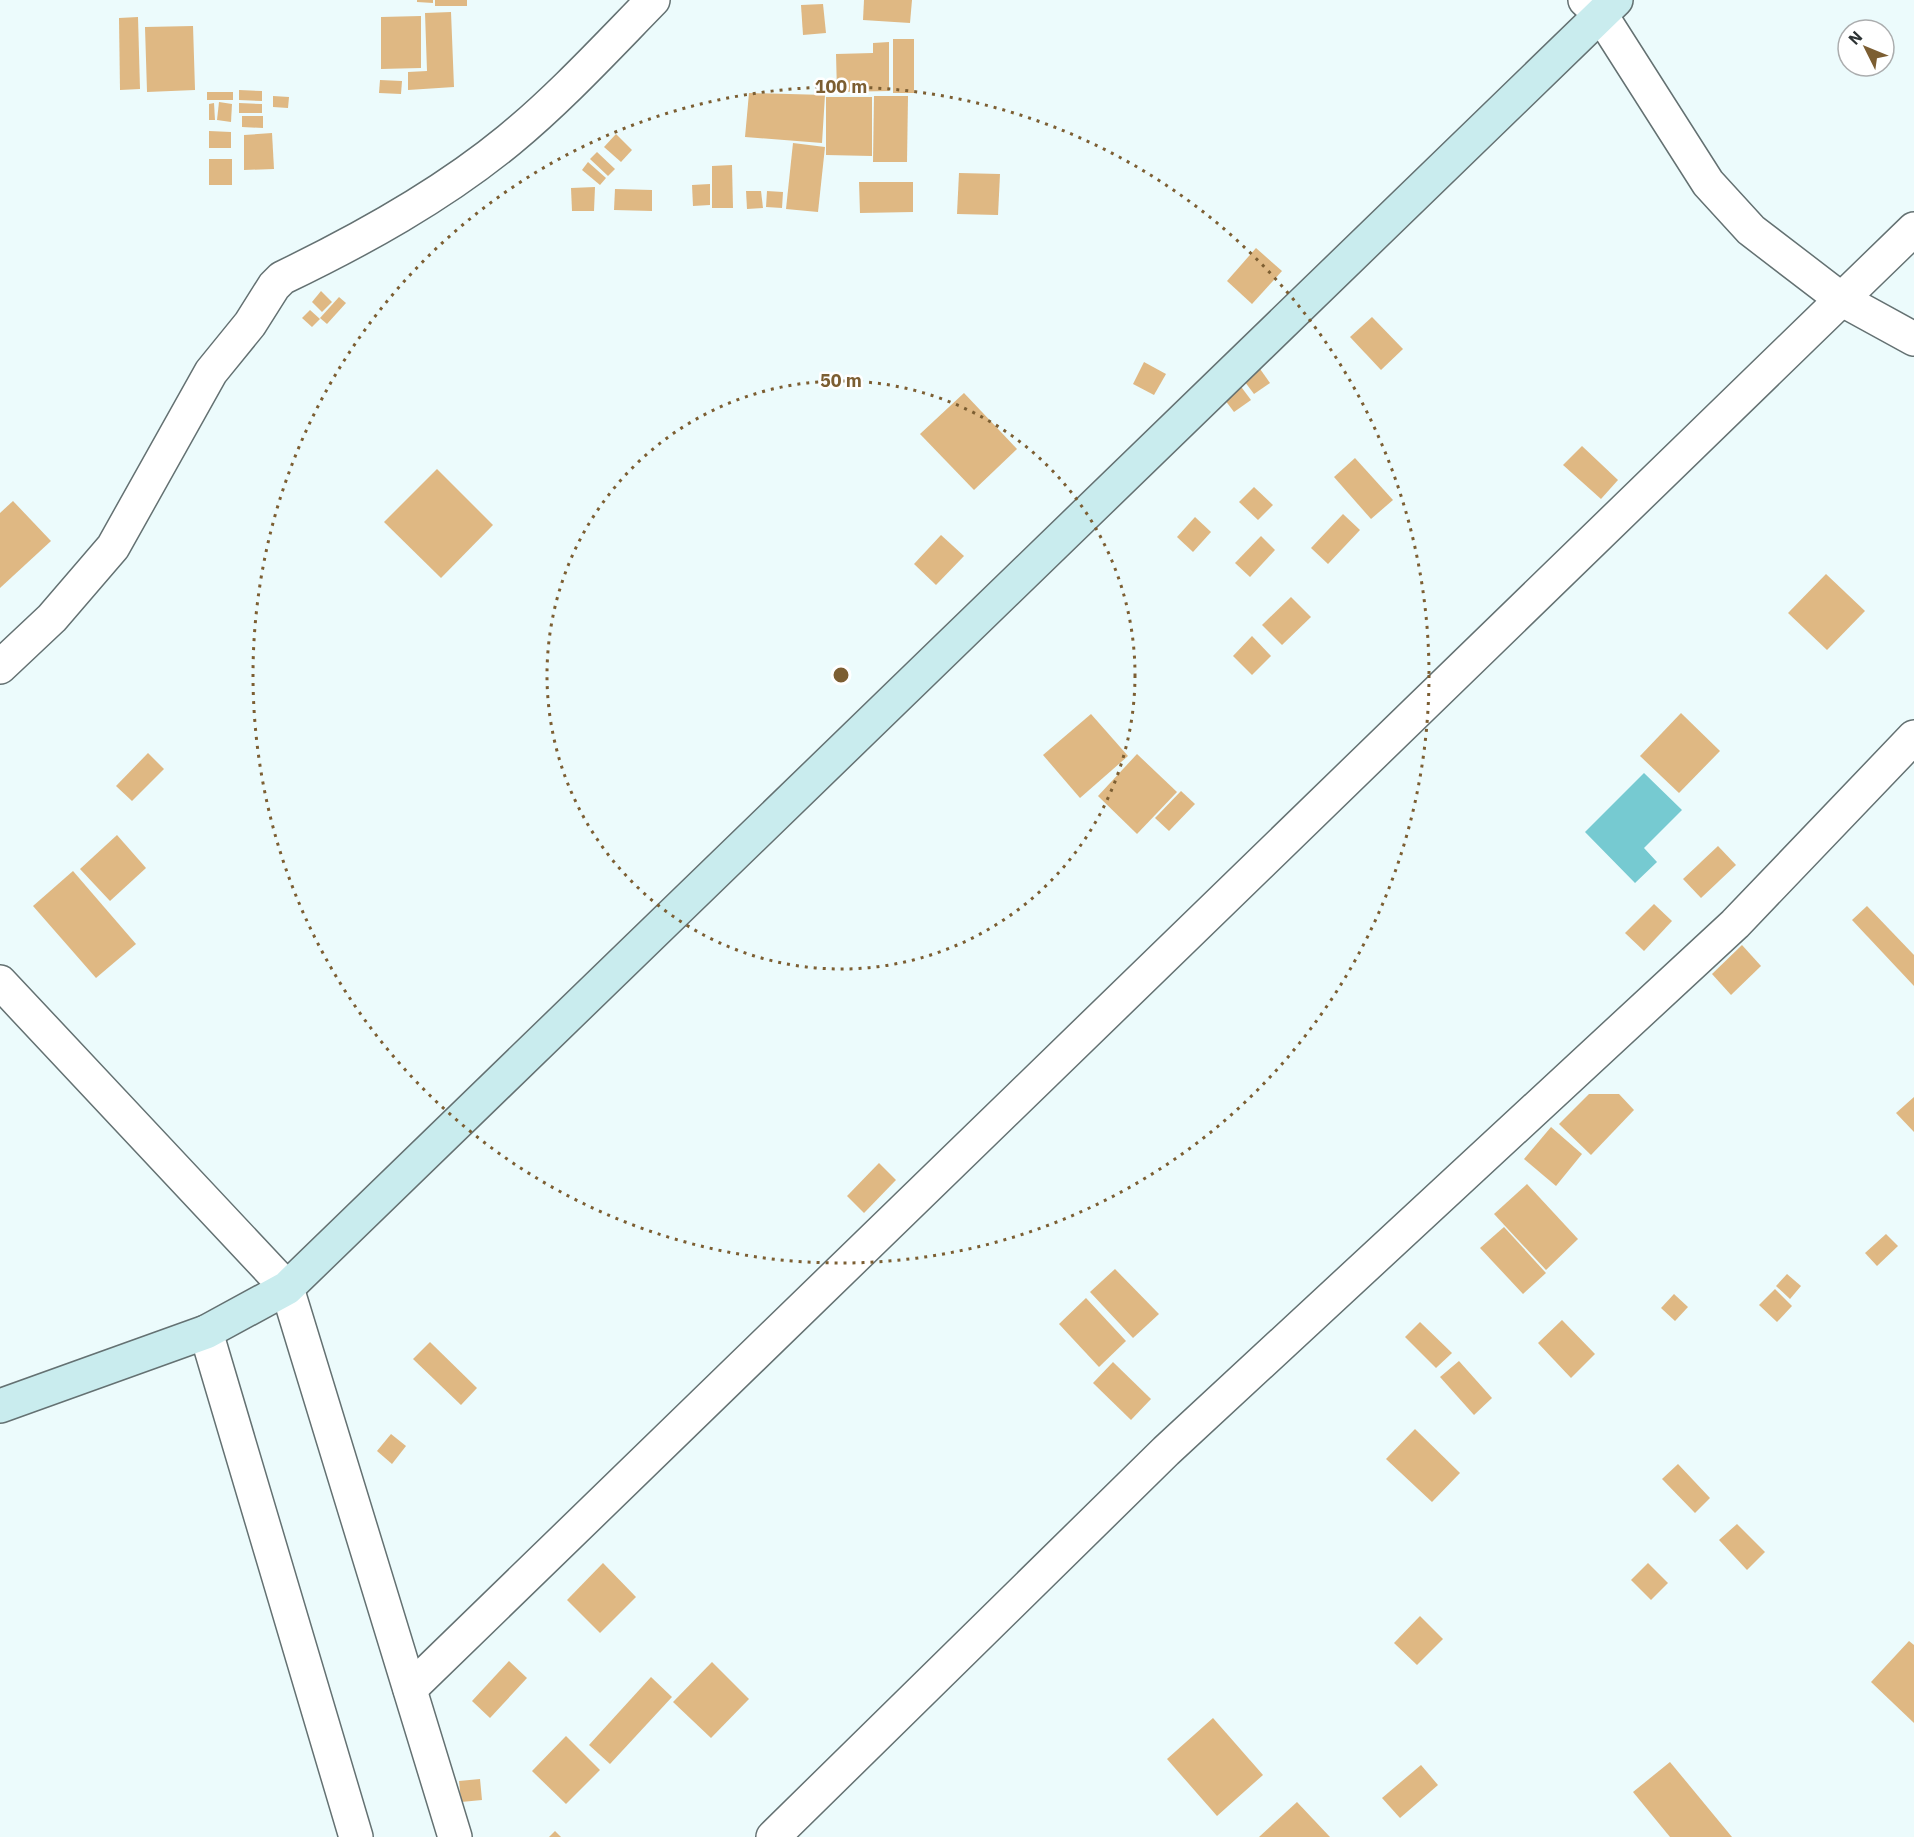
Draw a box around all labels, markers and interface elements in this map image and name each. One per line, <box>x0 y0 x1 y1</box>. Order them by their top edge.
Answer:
north arrow <box>1836 18 1896 78</box>
text: N <box>1844 27 1866 49</box>
text: 100 m <box>815 75 867 98</box>
text: 50 m <box>820 369 862 392</box>
centre of rings <box>831 665 851 685</box>

